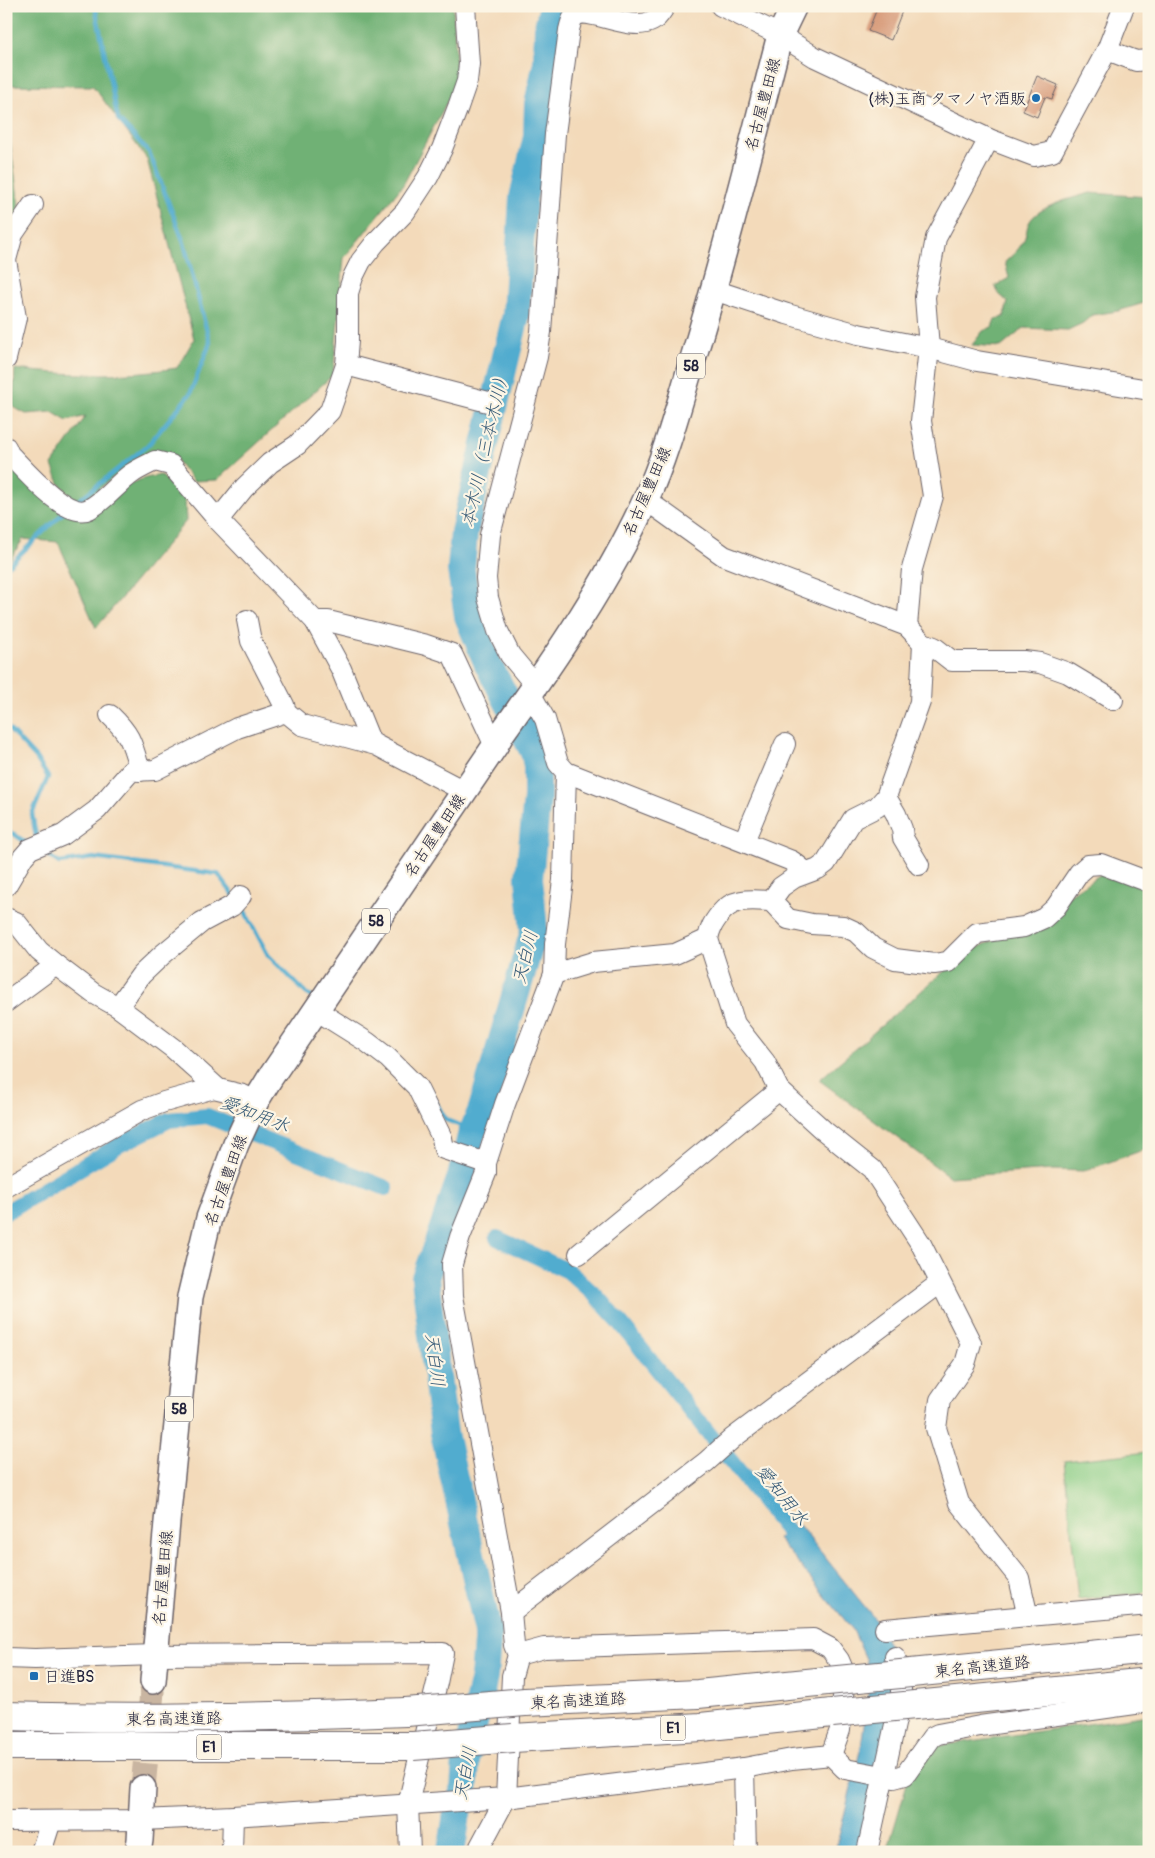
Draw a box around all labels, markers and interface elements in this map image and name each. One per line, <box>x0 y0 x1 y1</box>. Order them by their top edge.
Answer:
street label: 名古屋豊田線 <box>741 55 785 153</box>
place label: (株)玉商 タマノヤ酒販 <box>868 89 1026 109</box>
marker: (株)玉商 タマノヤ酒販 <box>1030 92 1042 104</box>
road number: 58 <box>677 354 705 378</box>
water label: 本木川（三本木川） <box>456 367 515 530</box>
street label: 名古屋豊田線 <box>618 443 676 539</box>
street label: 名古屋豊田線 <box>400 790 470 881</box>
road number: 58 <box>362 908 390 934</box>
water label: 天白川 <box>508 928 543 986</box>
water label: 愛知用水 <box>217 1091 293 1138</box>
street label: 名古屋豊田線 <box>200 1132 252 1229</box>
water label: 天白川 <box>420 1332 449 1388</box>
road number: 58 <box>165 1396 193 1422</box>
water label: 愛知用水 <box>750 1460 813 1531</box>
street label: 名古屋豊田線 <box>149 1529 177 1627</box>
street label: 東名高速道路 <box>933 1652 1031 1682</box>
place label: 日進BS <box>44 1667 94 1687</box>
marker: 日進BS <box>28 1670 40 1682</box>
street label: 東名高速道路 <box>530 1688 627 1713</box>
street label: 東名高速道路 <box>126 1708 222 1730</box>
road number: E1 <box>660 1716 686 1740</box>
road number: E1 <box>196 1734 222 1760</box>
water label: 天白川 <box>449 1744 482 1802</box>

